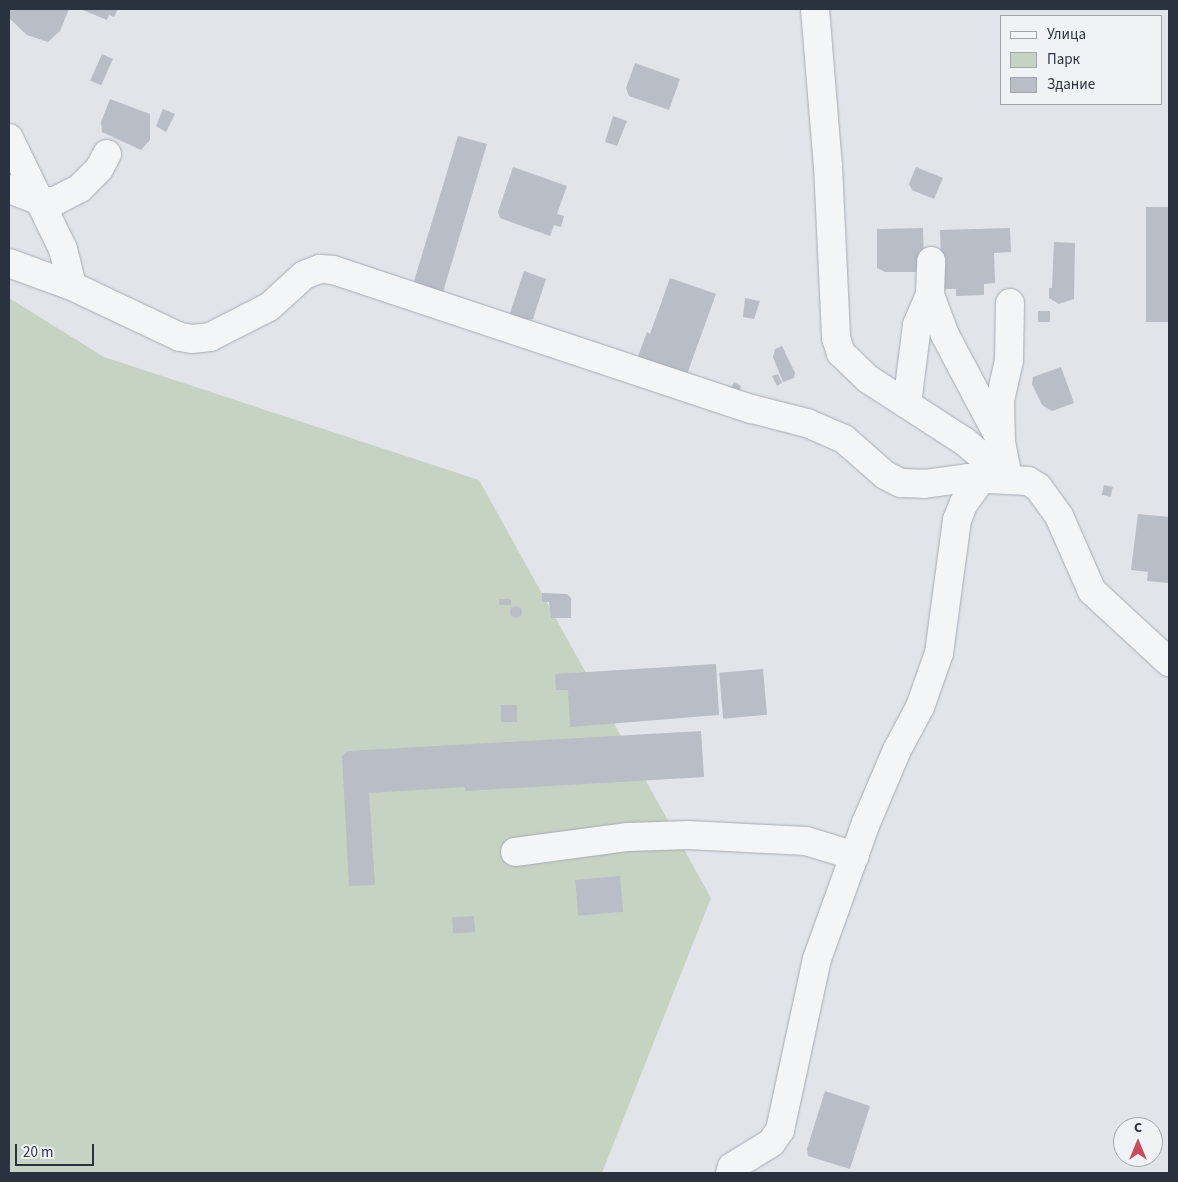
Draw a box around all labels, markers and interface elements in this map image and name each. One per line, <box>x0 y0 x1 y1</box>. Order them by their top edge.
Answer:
legend <box>1000 15 1163 105</box>
text: Улица <box>1047 24 1086 45</box>
text: Парк <box>1047 49 1080 70</box>
text: Здание <box>1047 74 1095 95</box>
north arrow <box>1113 1117 1163 1167</box>
text: С <box>1134 1118 1142 1138</box>
scale bar <box>18 1134 96 1166</box>
text: 20 m <box>23 1142 53 1163</box>

